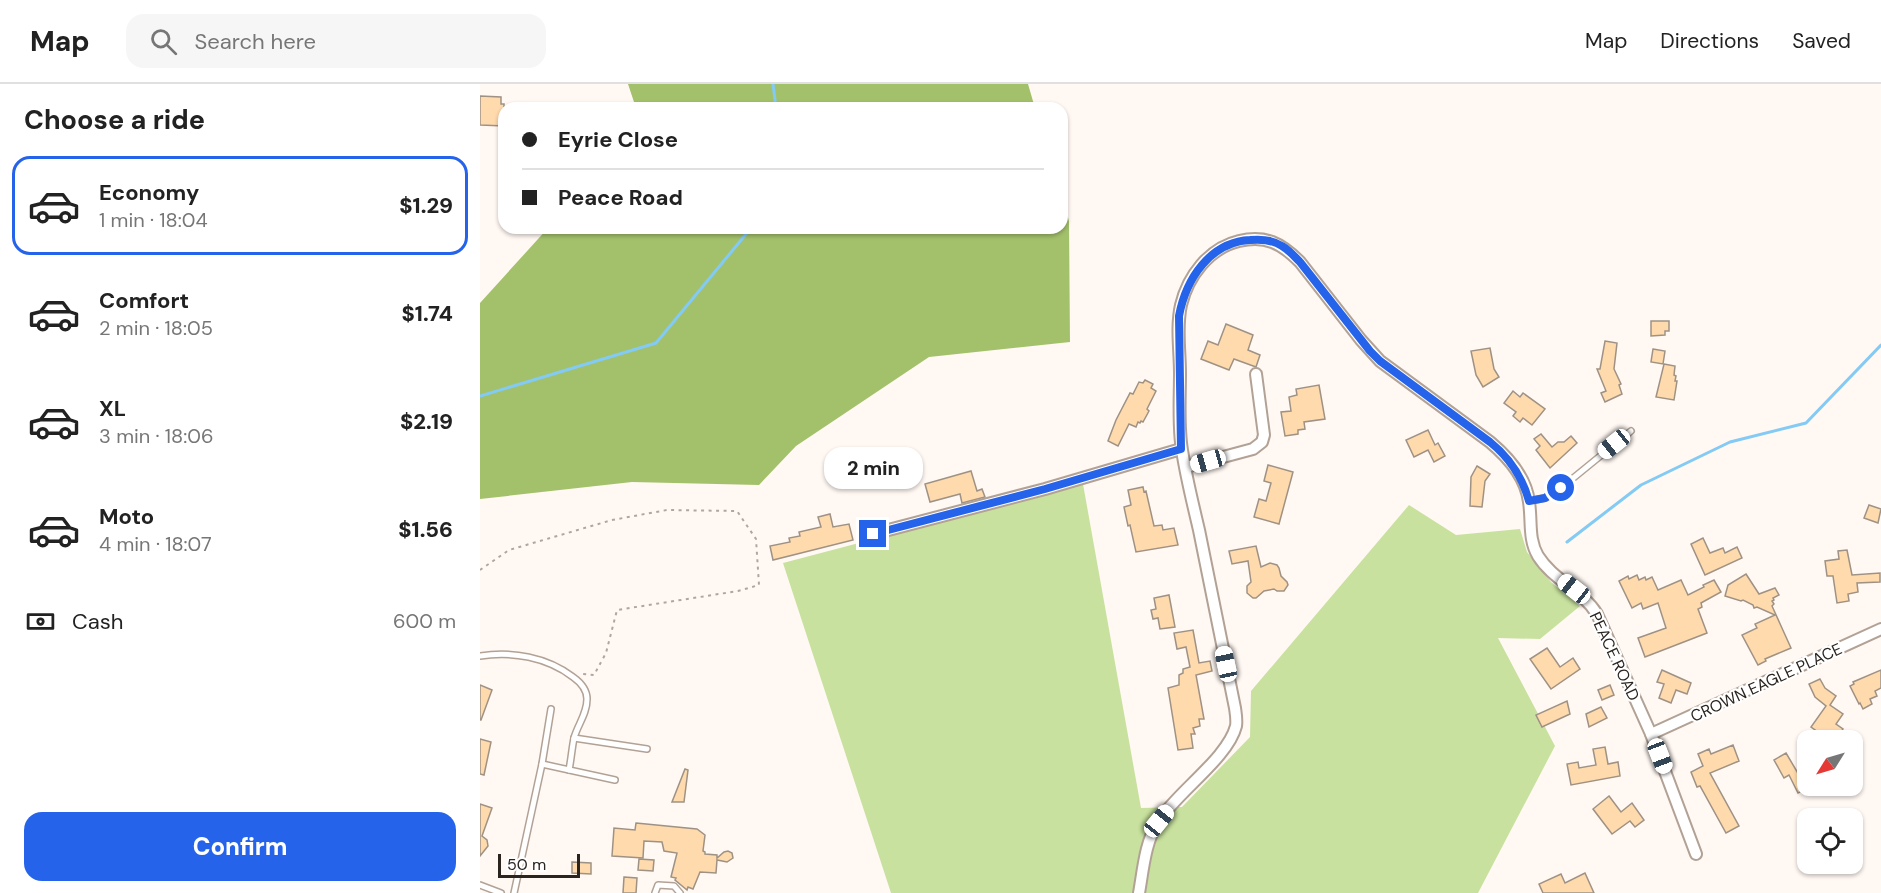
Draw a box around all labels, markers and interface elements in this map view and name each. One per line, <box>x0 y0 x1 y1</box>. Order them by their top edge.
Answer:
search box <box>126 14 546 68</box>
text: Map <box>30 23 90 60</box>
icon: search <box>147 25 180 58</box>
text: Search here <box>195 27 316 56</box>
text: Map <box>1585 27 1627 55</box>
text: Directions <box>1660 27 1759 55</box>
text: Saved <box>1792 27 1851 55</box>
text: Choose a ride <box>24 102 205 137</box>
text: Eyrie Close <box>558 125 678 154</box>
text: Economy <box>99 178 199 207</box>
icon: car <box>27 179 81 233</box>
text: Peace Road <box>558 183 683 212</box>
text: $1.29 <box>399 191 453 220</box>
text: 1 min · 18:04 <box>99 207 208 233</box>
text: Comfort <box>99 286 189 315</box>
icon: car <box>27 287 81 341</box>
text: $1.74 <box>401 299 453 328</box>
text: 2 min · 18:05 <box>99 315 213 341</box>
text: XL <box>99 394 126 423</box>
icon: car <box>27 395 81 449</box>
text: $2.19 <box>400 407 453 436</box>
text: 3 min · 18:06 <box>99 423 214 449</box>
car <box>1594 426 1634 462</box>
callout: 2 min <box>824 447 922 489</box>
car <box>1188 447 1228 475</box>
text: 2 min <box>847 455 900 481</box>
route start <box>1547 474 1574 501</box>
text: Moto <box>99 502 154 531</box>
icon: car <box>27 503 81 557</box>
text: $1.56 <box>398 515 453 544</box>
route end <box>859 520 886 547</box>
text: 4 min · 18:07 <box>99 531 212 557</box>
car <box>1554 571 1594 607</box>
icon: cash <box>24 605 57 638</box>
text: Cash <box>72 607 123 636</box>
text: 600 m <box>393 608 456 634</box>
street label: PEACE ROAD <box>1585 608 1644 704</box>
street label: CROWN EAGLE PLACE <box>1687 638 1845 727</box>
car <box>1213 645 1239 683</box>
north arrow <box>1797 730 1863 796</box>
map controls <box>1797 730 1863 874</box>
car <box>1645 736 1675 776</box>
car <box>1141 801 1177 841</box>
button: locate <box>1797 808 1863 874</box>
button: Confirm <box>24 812 456 881</box>
scale bar <box>498 851 580 878</box>
text: 50 m <box>507 854 546 875</box>

